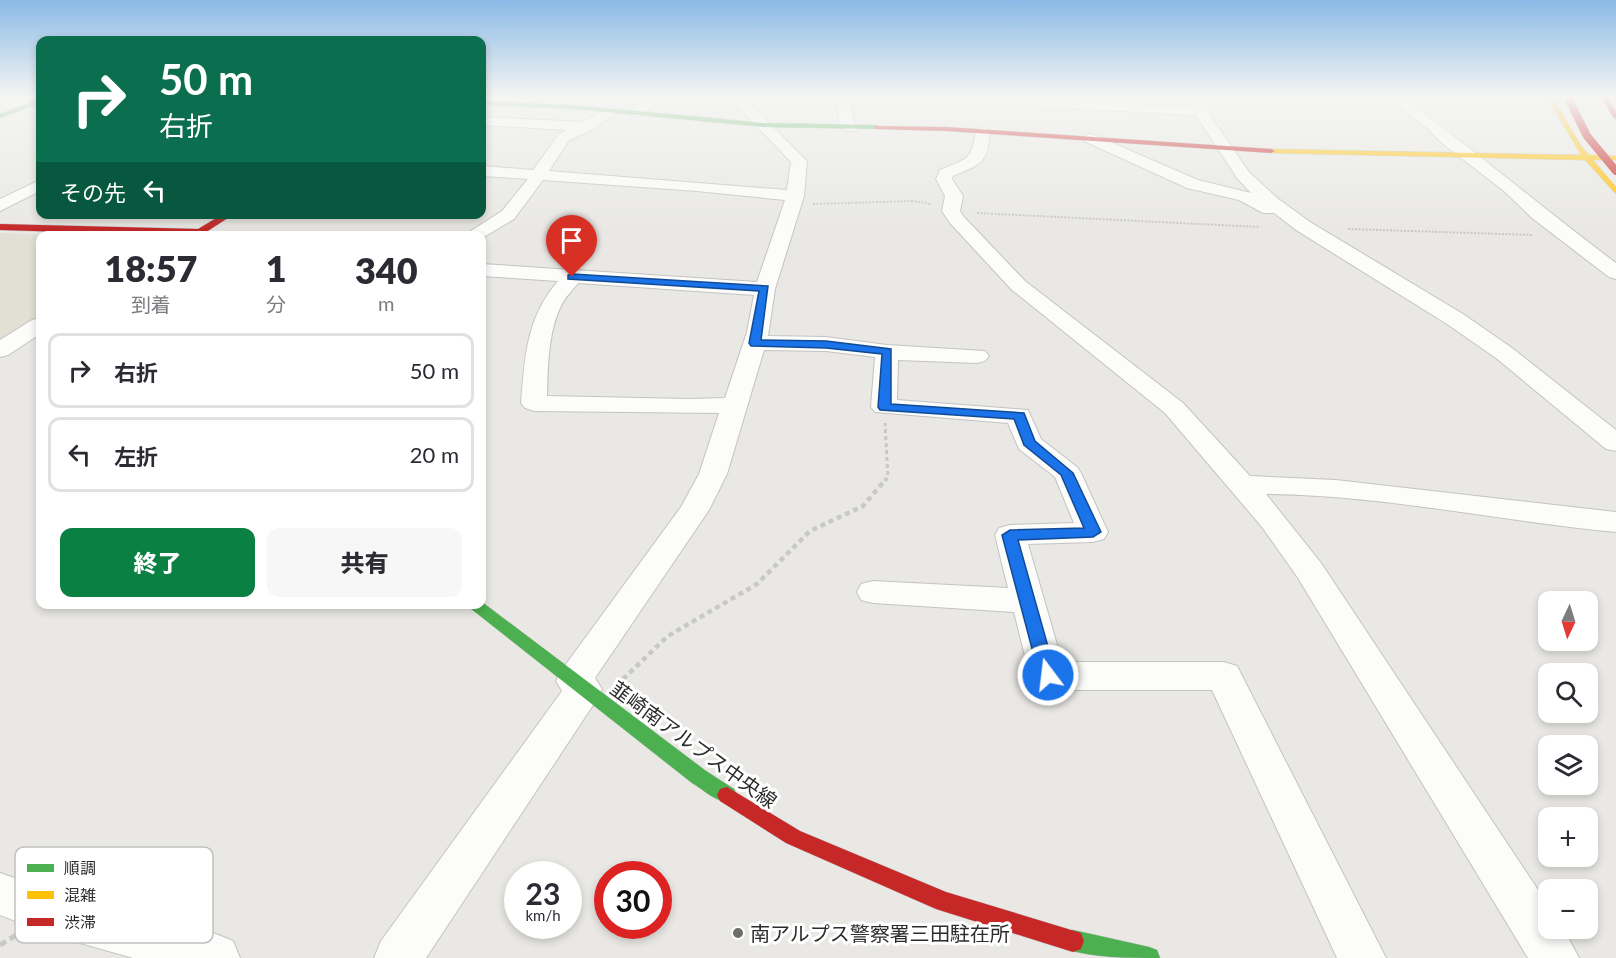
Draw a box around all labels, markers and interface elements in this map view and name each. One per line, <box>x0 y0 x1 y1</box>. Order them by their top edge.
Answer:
text: 50 m <box>159 54 253 104</box>
icon: right <box>60 60 138 138</box>
text: 右折 <box>159 109 213 142</box>
icon: left <box>138 174 171 207</box>
text: その先 <box>60 179 126 206</box>
pin <box>546 215 597 277</box>
icon: arrive <box>555 224 588 257</box>
text: 18:57 <box>104 246 197 290</box>
text: 1 <box>266 246 287 290</box>
text: 340 <box>355 248 418 292</box>
text: m <box>378 291 395 315</box>
text: 到着 <box>131 292 171 316</box>
text: 分 <box>266 292 286 316</box>
icon: right <box>63 354 96 387</box>
text: 50 m <box>410 357 459 384</box>
text: 右折 <box>114 359 158 386</box>
icon: left <box>63 438 96 471</box>
text: 20 m <box>410 441 459 468</box>
text: 左折 <box>114 443 158 470</box>
button: 終了 <box>60 528 255 597</box>
button: 共有 <box>267 528 462 597</box>
north arrow <box>1538 591 1598 651</box>
map controls <box>1538 591 1598 939</box>
position arrow <box>1016 643 1080 707</box>
button: search <box>1538 663 1598 723</box>
street label: 韮崎南アルプス中央線 <box>606 676 782 812</box>
button: layers <box>1538 735 1598 795</box>
button: + <box>1538 807 1598 867</box>
legend <box>15 847 213 943</box>
text: 順調 <box>64 858 96 877</box>
speed limit sign: 30 <box>594 861 672 939</box>
text: 23 <box>526 875 560 911</box>
button: − <box>1538 879 1598 939</box>
text: 混雑 <box>64 885 96 904</box>
text: km/h <box>525 906 561 924</box>
text: 渋滞 <box>64 912 96 931</box>
place label: 南アルプス警察署三田駐在所 <box>750 921 1010 945</box>
marker: 南アルプス警察署三田駐在所 <box>731 926 745 940</box>

